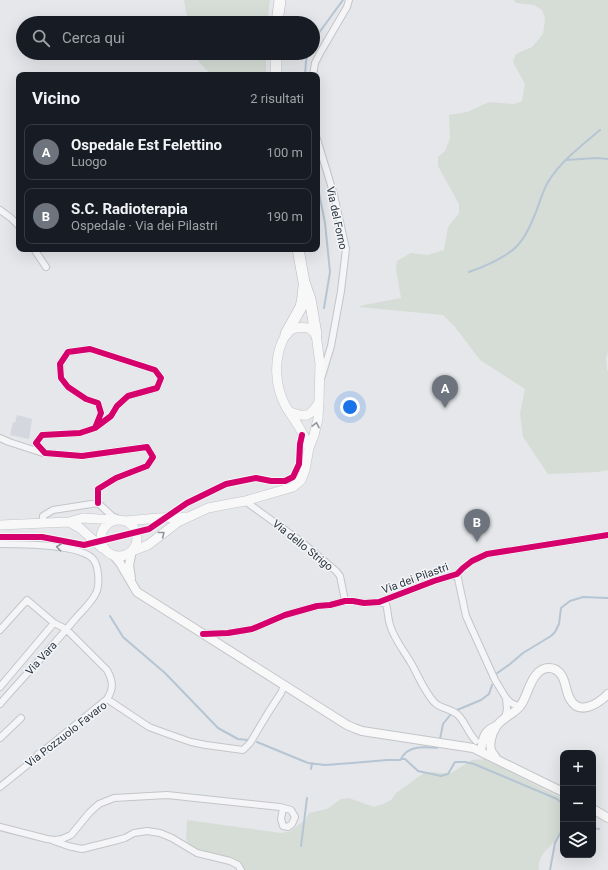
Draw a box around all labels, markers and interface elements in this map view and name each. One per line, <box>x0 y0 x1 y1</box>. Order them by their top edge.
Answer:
search box <box>16 16 320 60</box>
icon: search <box>30 27 52 49</box>
text: Cerca qui <box>62 29 125 47</box>
text: Vicino <box>32 88 80 108</box>
text: 2 risultati <box>250 91 304 106</box>
text: Ospedale Est Felettino <box>71 136 222 154</box>
text: A <box>42 145 50 160</box>
text: 100 m <box>266 145 303 160</box>
text: Luogo <box>71 154 107 169</box>
street label: Via del Forno <box>323 185 350 251</box>
text: S.C. Radioterapia <box>71 200 188 218</box>
text: B <box>42 209 50 224</box>
text: 190 m <box>266 209 303 224</box>
text: Ospedale · Via dei Pilastri <box>71 218 218 233</box>
pin: A <box>432 375 458 408</box>
your location <box>340 397 360 417</box>
one-way arrow <box>312 422 320 428</box>
pin: B <box>464 509 490 542</box>
street label: Via dello Strigo <box>270 517 335 574</box>
one-way arrow <box>157 532 165 539</box>
one-way arrow <box>56 543 62 552</box>
street label: Via dei Pilastri <box>380 560 450 597</box>
street label: Via Vara <box>23 639 60 678</box>
street label: Via Pozzuolo Favaro <box>23 699 109 770</box>
map controls <box>560 750 596 858</box>
button: + <box>560 750 596 786</box>
button: − <box>560 786 596 822</box>
button: layers <box>560 822 596 858</box>

